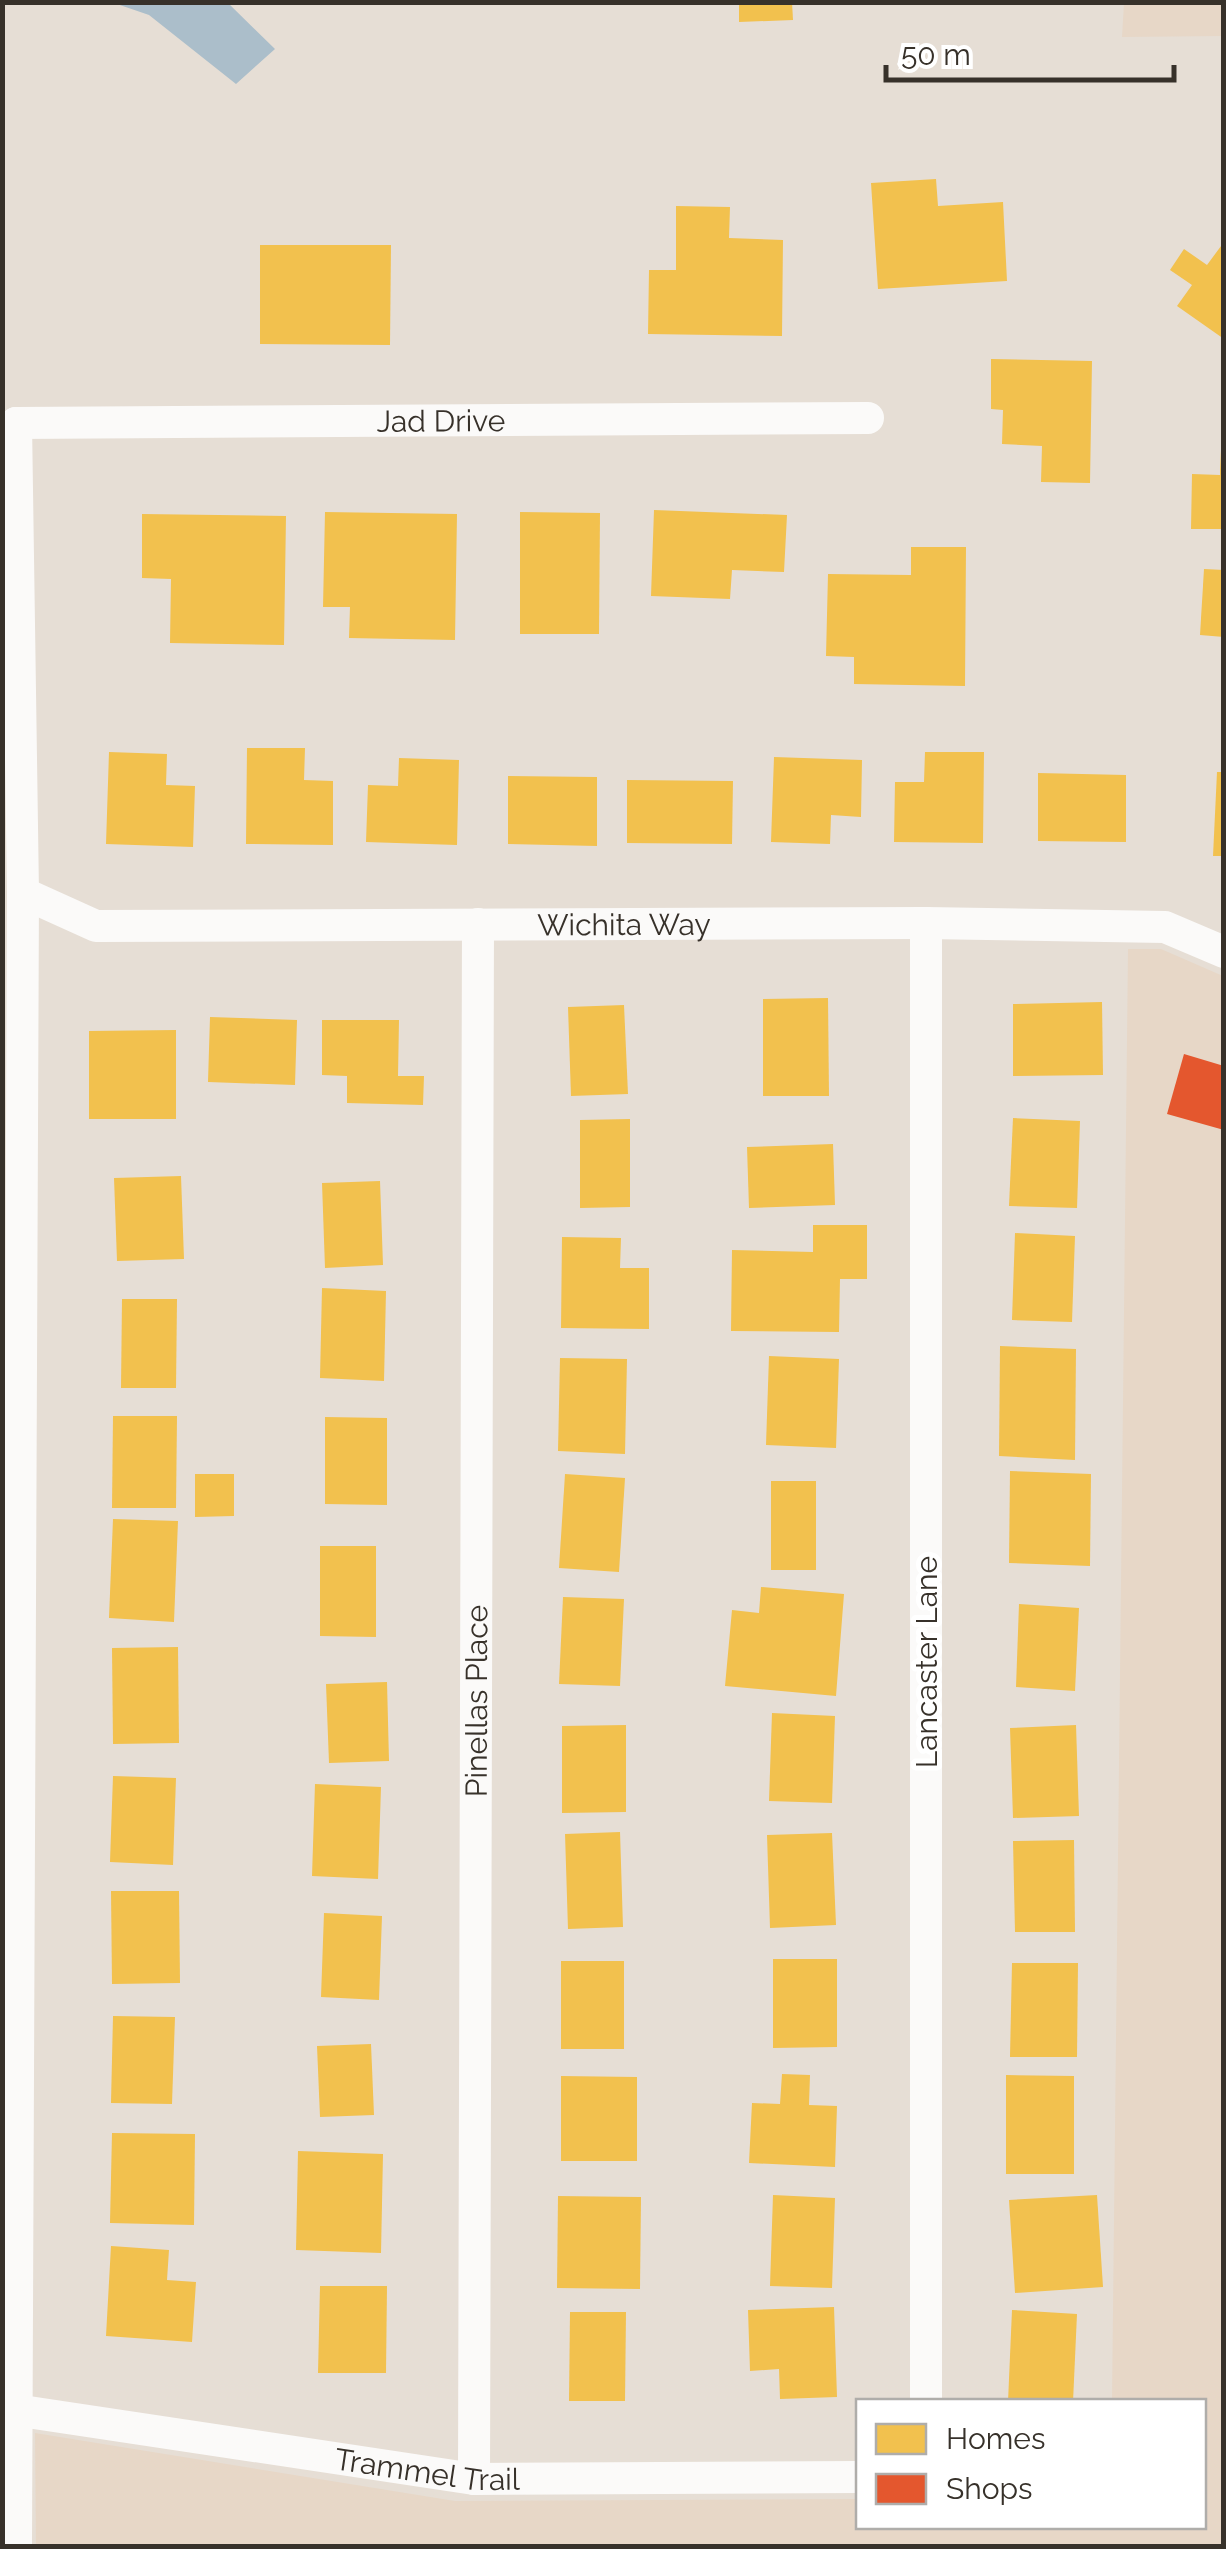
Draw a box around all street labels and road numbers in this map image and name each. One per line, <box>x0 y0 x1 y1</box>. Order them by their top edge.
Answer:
street label: Jad Drive <box>377 403 505 438</box>
street label: Wichita Way <box>537 906 711 942</box>
street label: Lancaster Lane <box>909 1556 944 1768</box>
street label: Pinellas Place <box>458 1605 494 1797</box>
street label: Trammel Trail <box>332 2441 521 2497</box>

